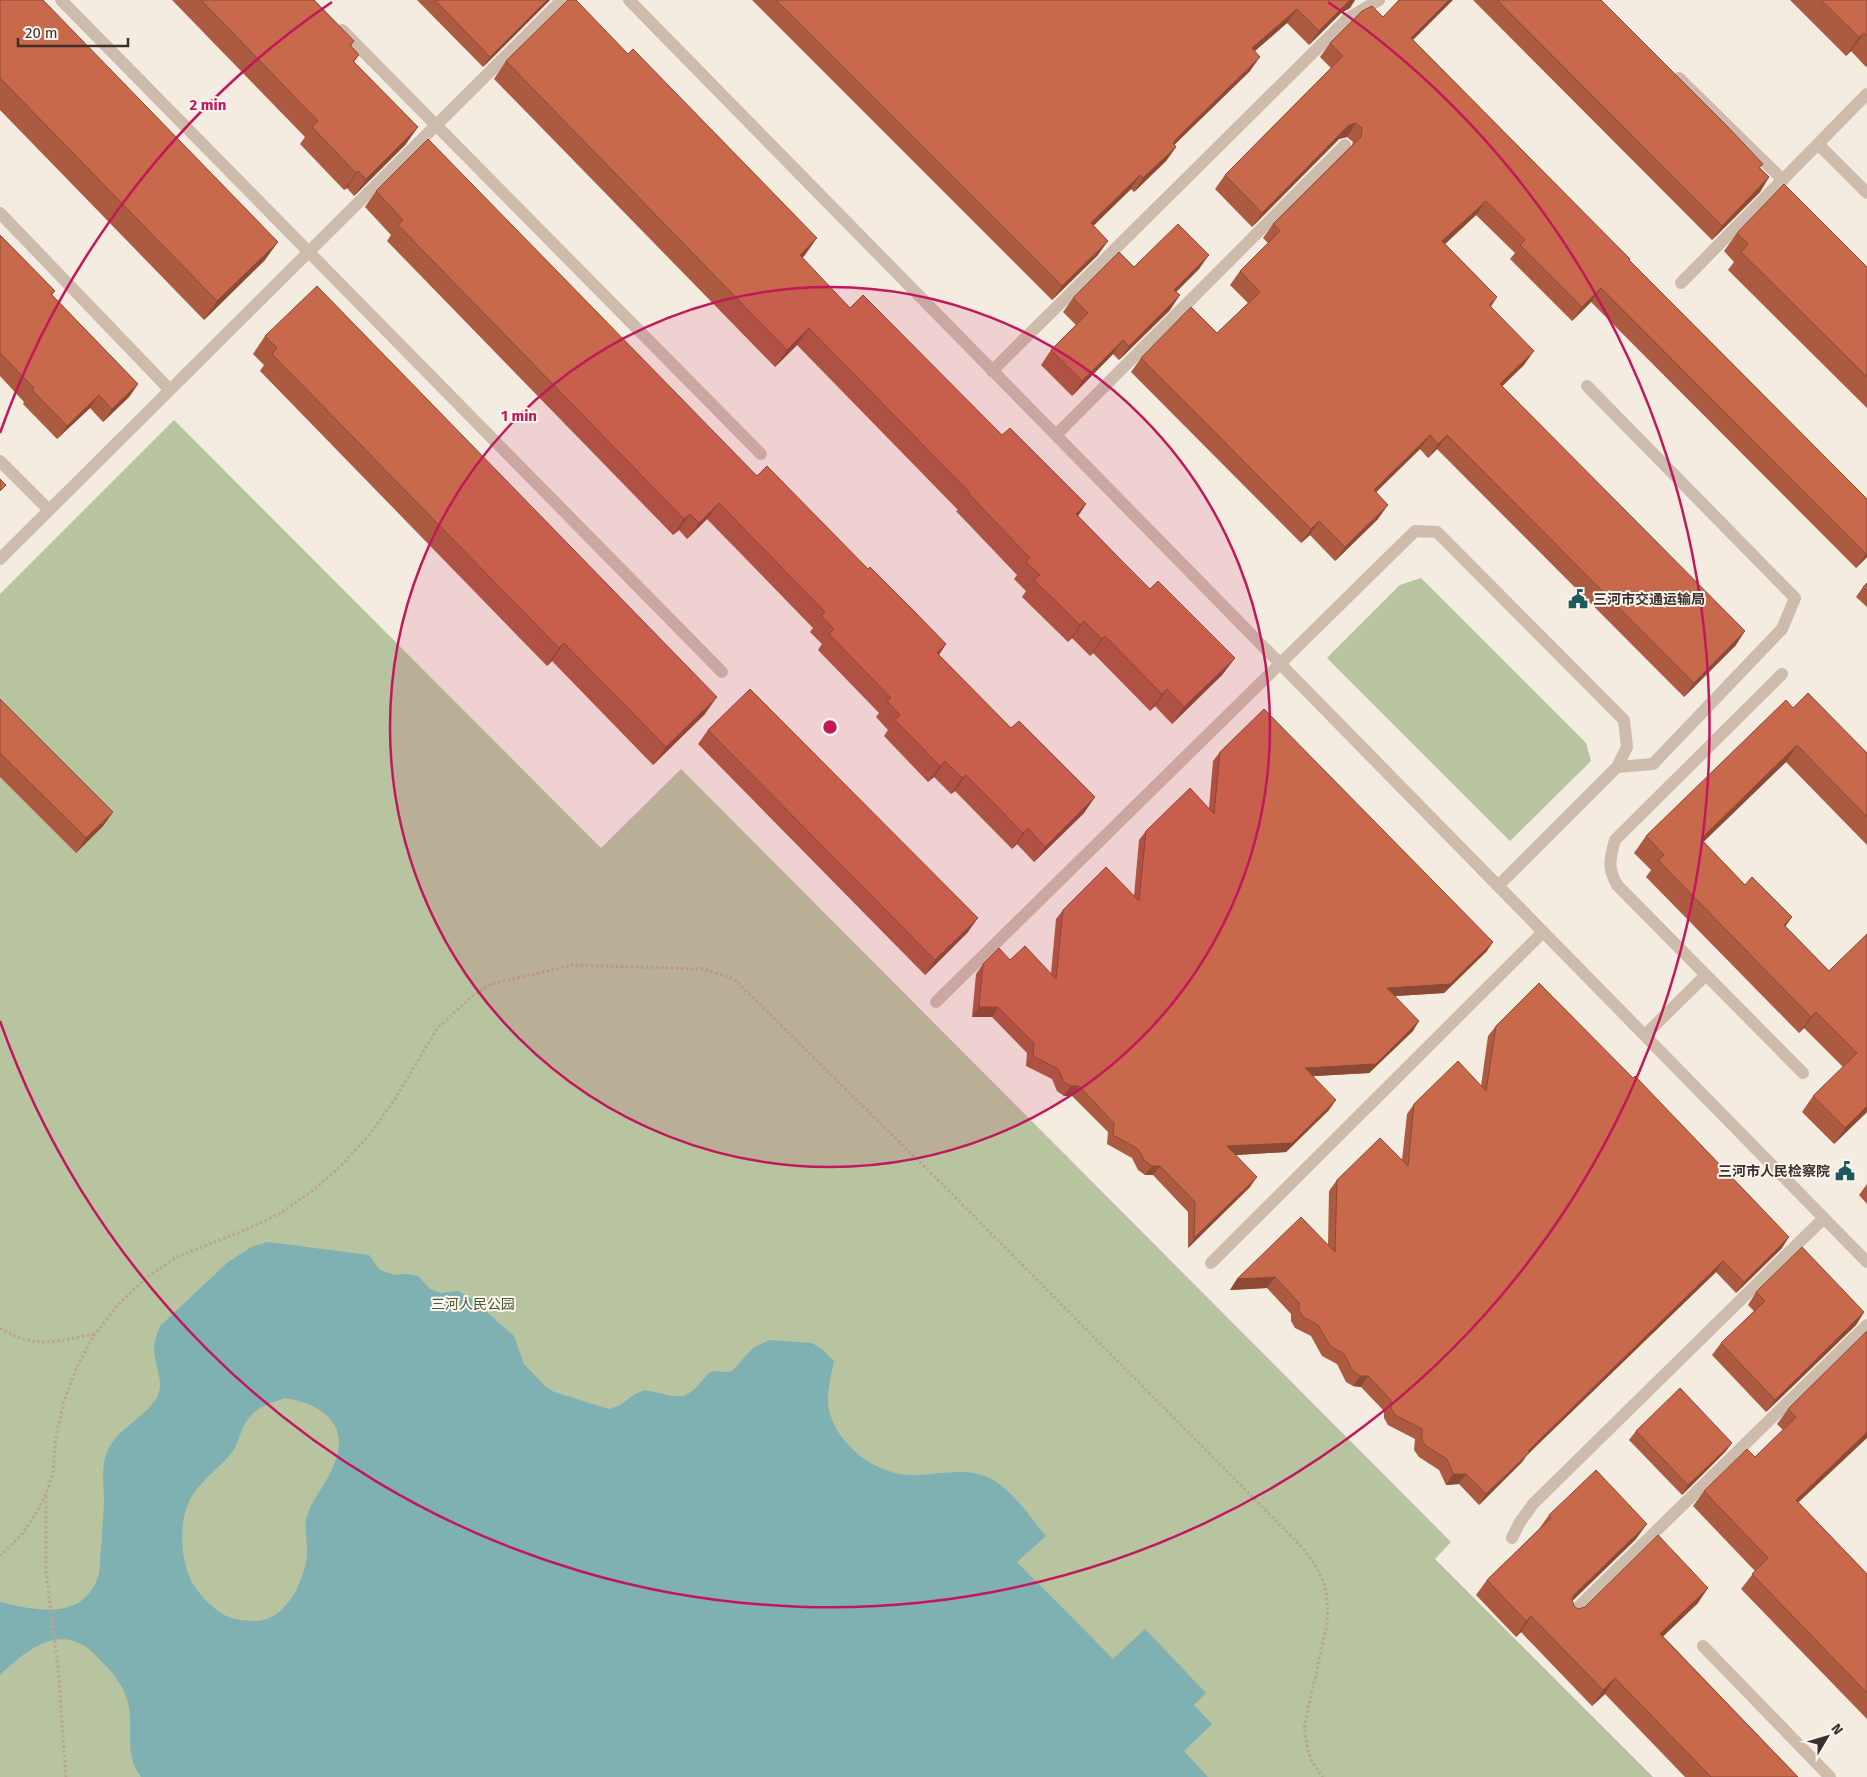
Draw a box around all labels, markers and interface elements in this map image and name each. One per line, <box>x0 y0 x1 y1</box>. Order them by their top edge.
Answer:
scale bar <box>18 15 128 47</box>
text: 20 m <box>25 24 58 42</box>
text: 2 min <box>190 96 226 114</box>
text: 1 min <box>501 407 537 425</box>
public building icon: 三河市交通运输局 <box>1567 588 1589 610</box>
place label: 三河市交通运输局 <box>1593 591 1705 608</box>
centre of rings <box>821 718 839 736</box>
public building icon: 三河市人民检察院 <box>1834 1160 1856 1182</box>
place label: 三河市人民检察院 <box>1718 1163 1830 1180</box>
park label: 三河人民公园 <box>431 1296 515 1313</box>
north arrow <box>1802 1712 1852 1762</box>
text: N <box>1827 1720 1846 1738</box>

